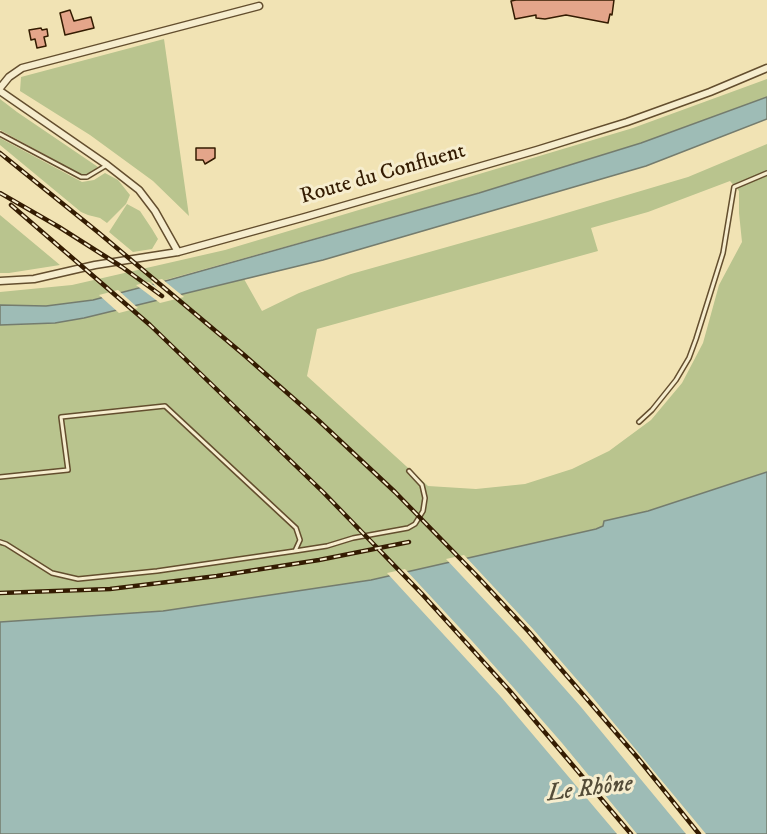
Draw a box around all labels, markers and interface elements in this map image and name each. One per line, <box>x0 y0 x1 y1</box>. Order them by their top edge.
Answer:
street label: Route du Confluent <box>297 139 469 211</box>
water label: Le Rhône <box>546 770 634 810</box>

